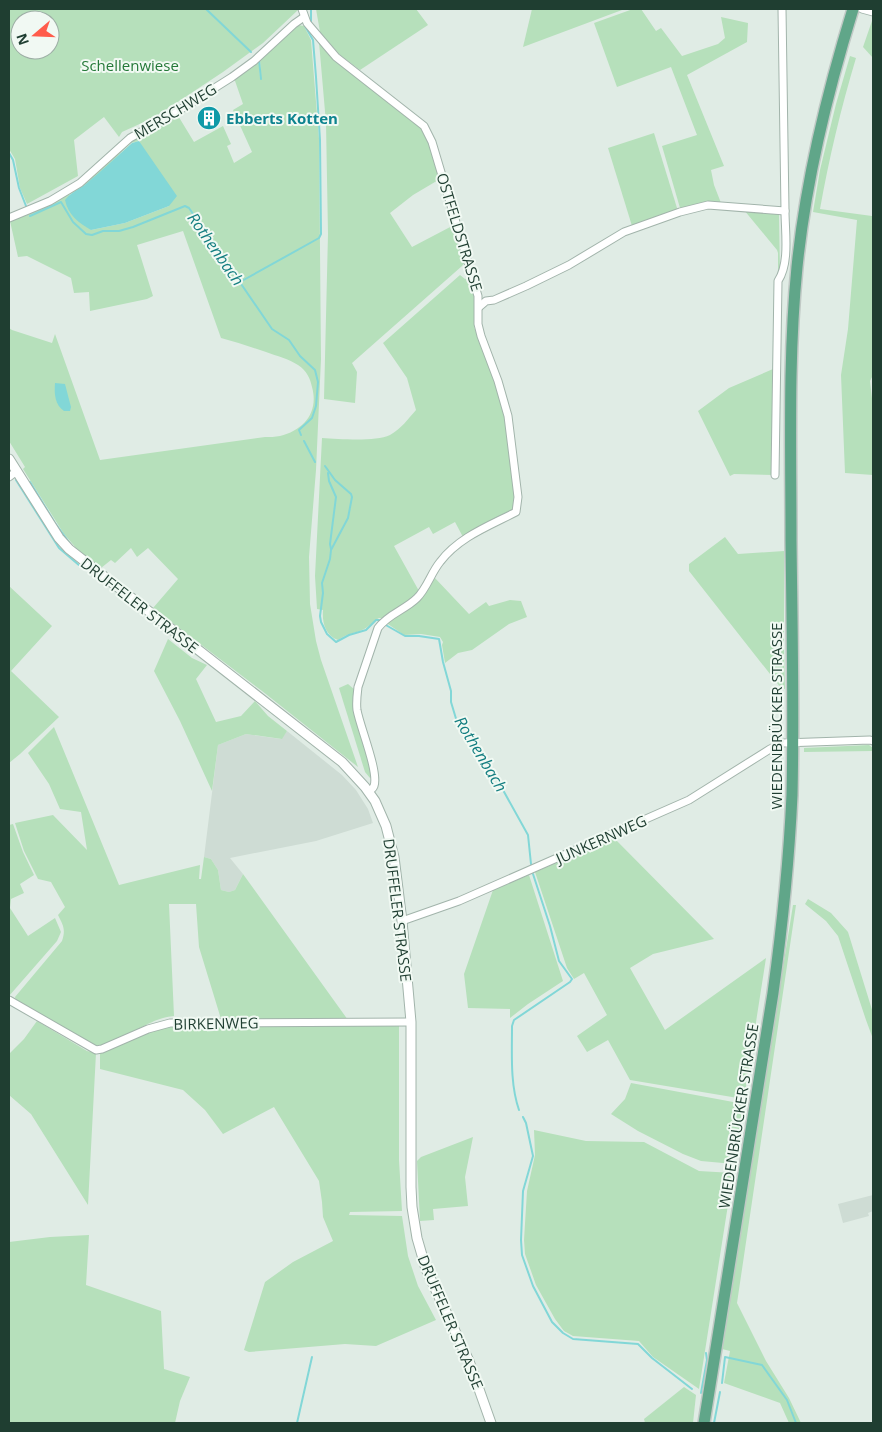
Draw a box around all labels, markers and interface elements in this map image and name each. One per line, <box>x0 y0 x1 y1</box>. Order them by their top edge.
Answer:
north arrow <box>10 10 60 60</box>
text: N <box>11 31 33 48</box>
park label: Schellenwiese <box>81 55 179 75</box>
street label: MERSCHWEG <box>130 78 220 144</box>
building icon: Ebberts Kotten <box>196 105 222 131</box>
place label: Ebberts Kotten <box>226 108 338 128</box>
street label: OSTFELDSTRASSE <box>432 170 488 294</box>
water label: Rothenbach <box>183 208 249 290</box>
street label: DRUFFELER STRASSE <box>77 553 203 657</box>
street label: WIEDENBRÜCKER STRASSE <box>766 623 786 809</box>
water label: Rothenbach <box>450 712 512 796</box>
street label: JUNKERNWEG <box>551 810 650 869</box>
street label: DRUFFELER STRASSE <box>379 837 417 983</box>
street label: BIRKENWEG <box>173 1012 259 1034</box>
street label: WIEDENBRÜCKER STRASSE <box>714 1022 762 1210</box>
street label: DRUFFELER STRASSE <box>414 1252 488 1392</box>

